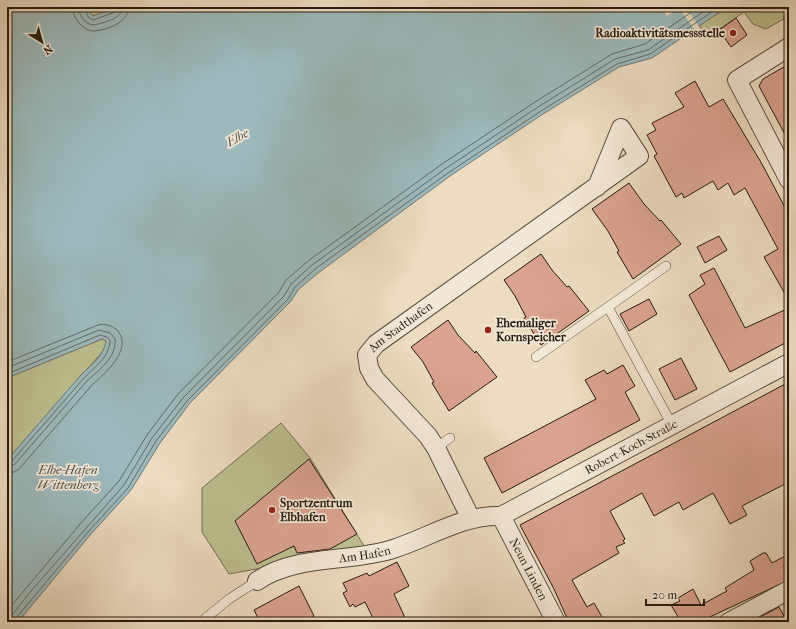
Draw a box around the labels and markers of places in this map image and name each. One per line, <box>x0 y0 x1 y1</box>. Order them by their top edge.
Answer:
place label: Radioaktivitätsmessstelle <box>595 26 725 40</box>
marker: Radioaktivitätsmessstelle <box>728 28 738 38</box>
place label: Ehemaliger Kornspeicher <box>496 316 567 345</box>
marker: Ehemaliger Kornspeicher <box>483 325 493 335</box>
place label: Sportzentrum Elbhafen <box>280 496 354 524</box>
marker: Sportzentrum Elbhafen <box>267 505 277 515</box>

